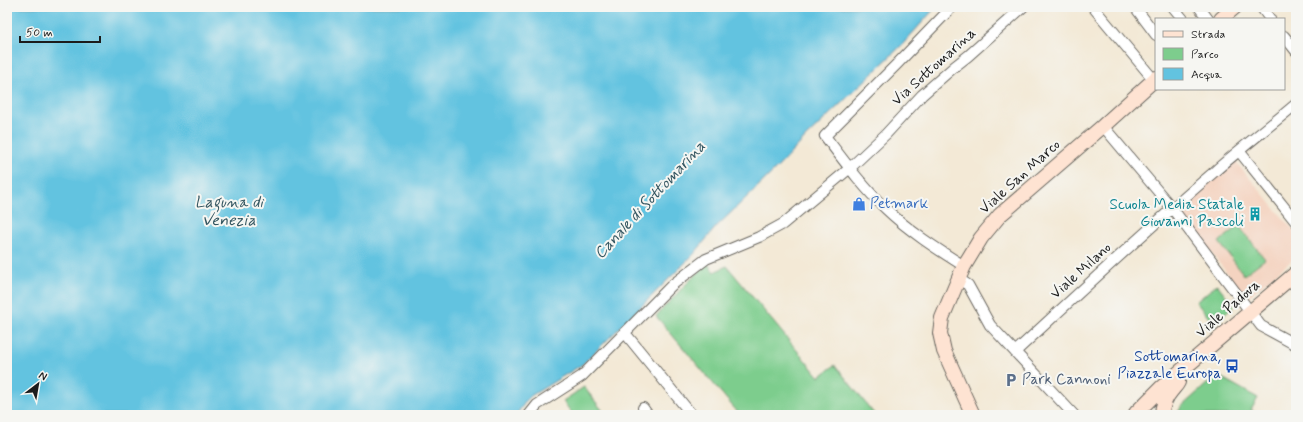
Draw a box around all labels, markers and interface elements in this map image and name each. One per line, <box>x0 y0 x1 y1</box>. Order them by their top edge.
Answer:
scale bar <box>20 18 100 44</box>
legend <box>1155 18 1285 90</box>
street label: Via Sottomarina <box>887 23 981 110</box>
text: 50 m <box>26 25 53 41</box>
text: Strada <box>1191 27 1225 43</box>
text: Parco <box>1191 47 1219 63</box>
text: Acqua <box>1191 67 1222 83</box>
street label: Viale San Marco <box>975 135 1065 219</box>
water label: Canale di Sottomarina <box>590 136 710 264</box>
water label: Laguna di Venezia <box>195 192 265 231</box>
place label: Petmark <box>870 194 929 214</box>
place label: Scuola Media Statale Giovanni Pascoli <box>1110 195 1244 232</box>
shop icon: Petmark <box>851 196 867 212</box>
building icon: Scuola Media Statale Giovanni Pascoli <box>1247 206 1263 222</box>
street label: Viale Milano <box>1046 238 1116 304</box>
street label: Viale Padova <box>1192 275 1265 342</box>
place label: Sottomarina, Piazzale Europa <box>1118 347 1221 384</box>
bus stop icon: Sottomarina, Piazzale Europa <box>1224 358 1240 374</box>
north arrow <box>18 364 58 404</box>
text: N <box>36 368 49 384</box>
place label: Park Cannoni <box>1022 370 1111 390</box>
parking icon: Park Cannoni <box>1003 372 1019 388</box>

